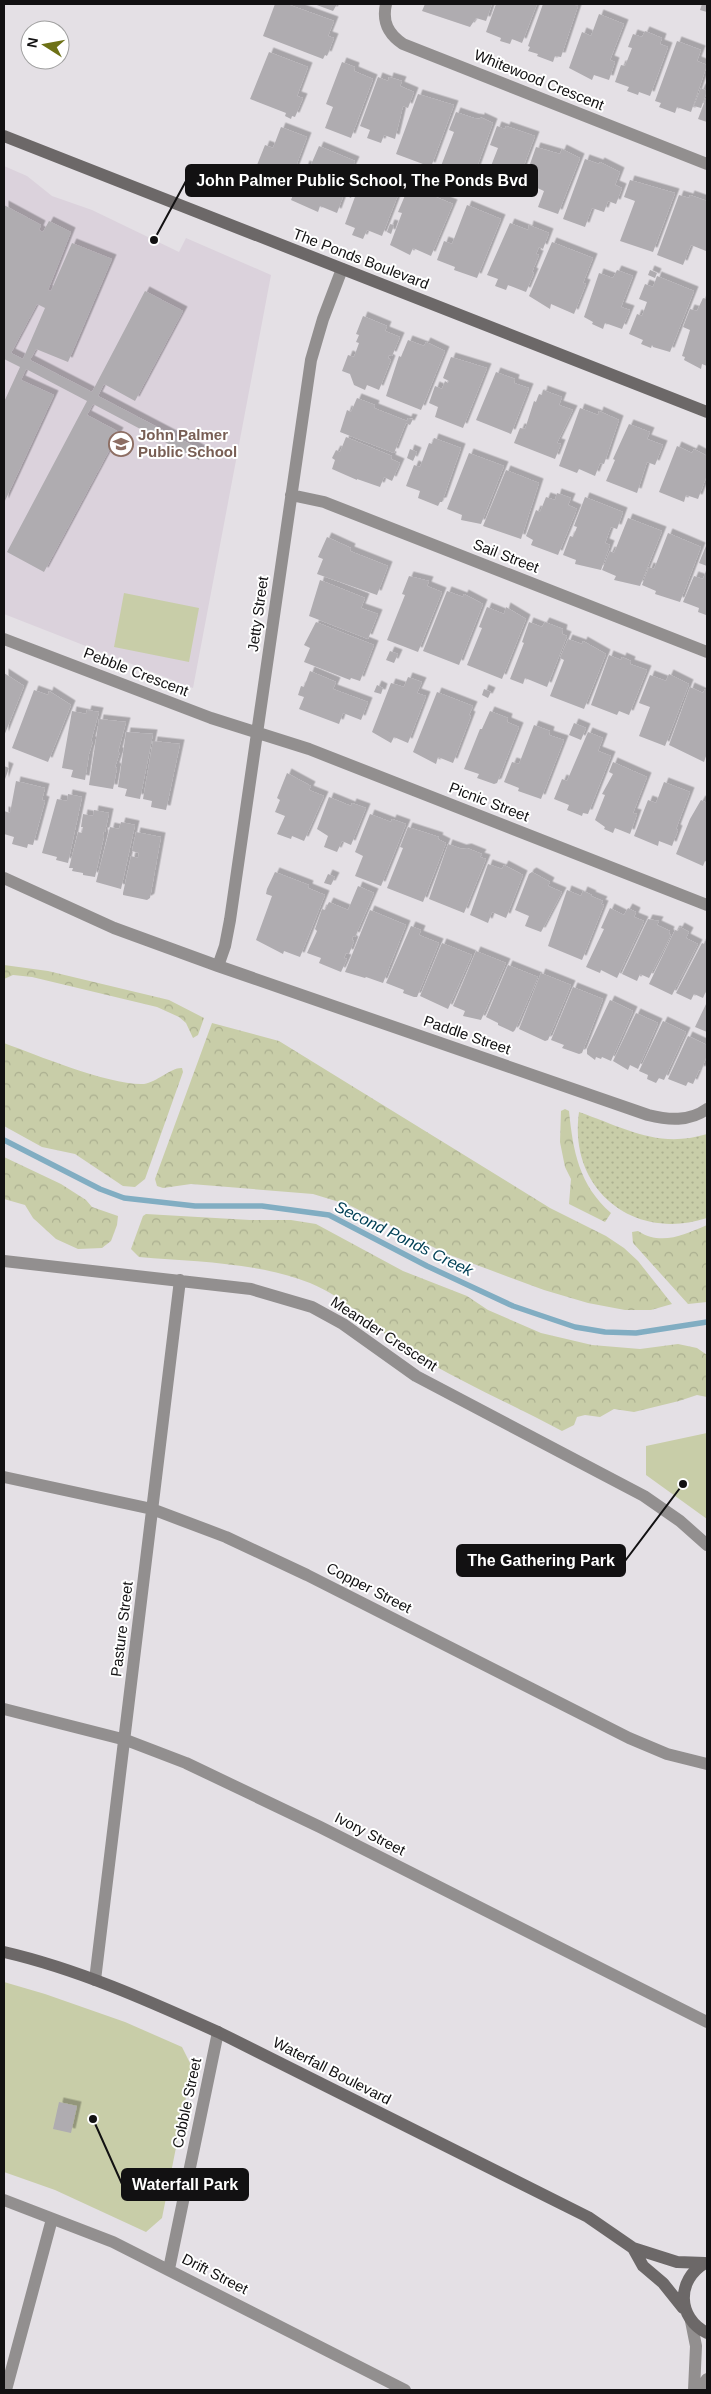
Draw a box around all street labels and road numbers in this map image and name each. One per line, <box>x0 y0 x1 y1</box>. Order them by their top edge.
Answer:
street label: Whitewood Crescent <box>472 46 607 114</box>
street label: The Ponds Boulevard <box>291 225 432 292</box>
street label: Sail Street <box>471 535 542 576</box>
street label: Jetty Street <box>244 574 271 653</box>
street label: Pebble Crescent <box>81 644 192 700</box>
street label: Picnic Street <box>447 779 532 825</box>
street label: Paddle Street <box>421 1012 514 1058</box>
street label: Meander Crescent <box>328 1293 441 1375</box>
street label: Copper Street <box>324 1559 415 1617</box>
street label: Pasture Street <box>107 1579 136 1678</box>
street label: Ivory Street <box>332 1809 409 1859</box>
street label: Waterfall Boulevard <box>270 2033 394 2108</box>
street label: Cobble Street <box>169 2055 205 2150</box>
street label: Drift Street <box>179 2250 252 2298</box>

